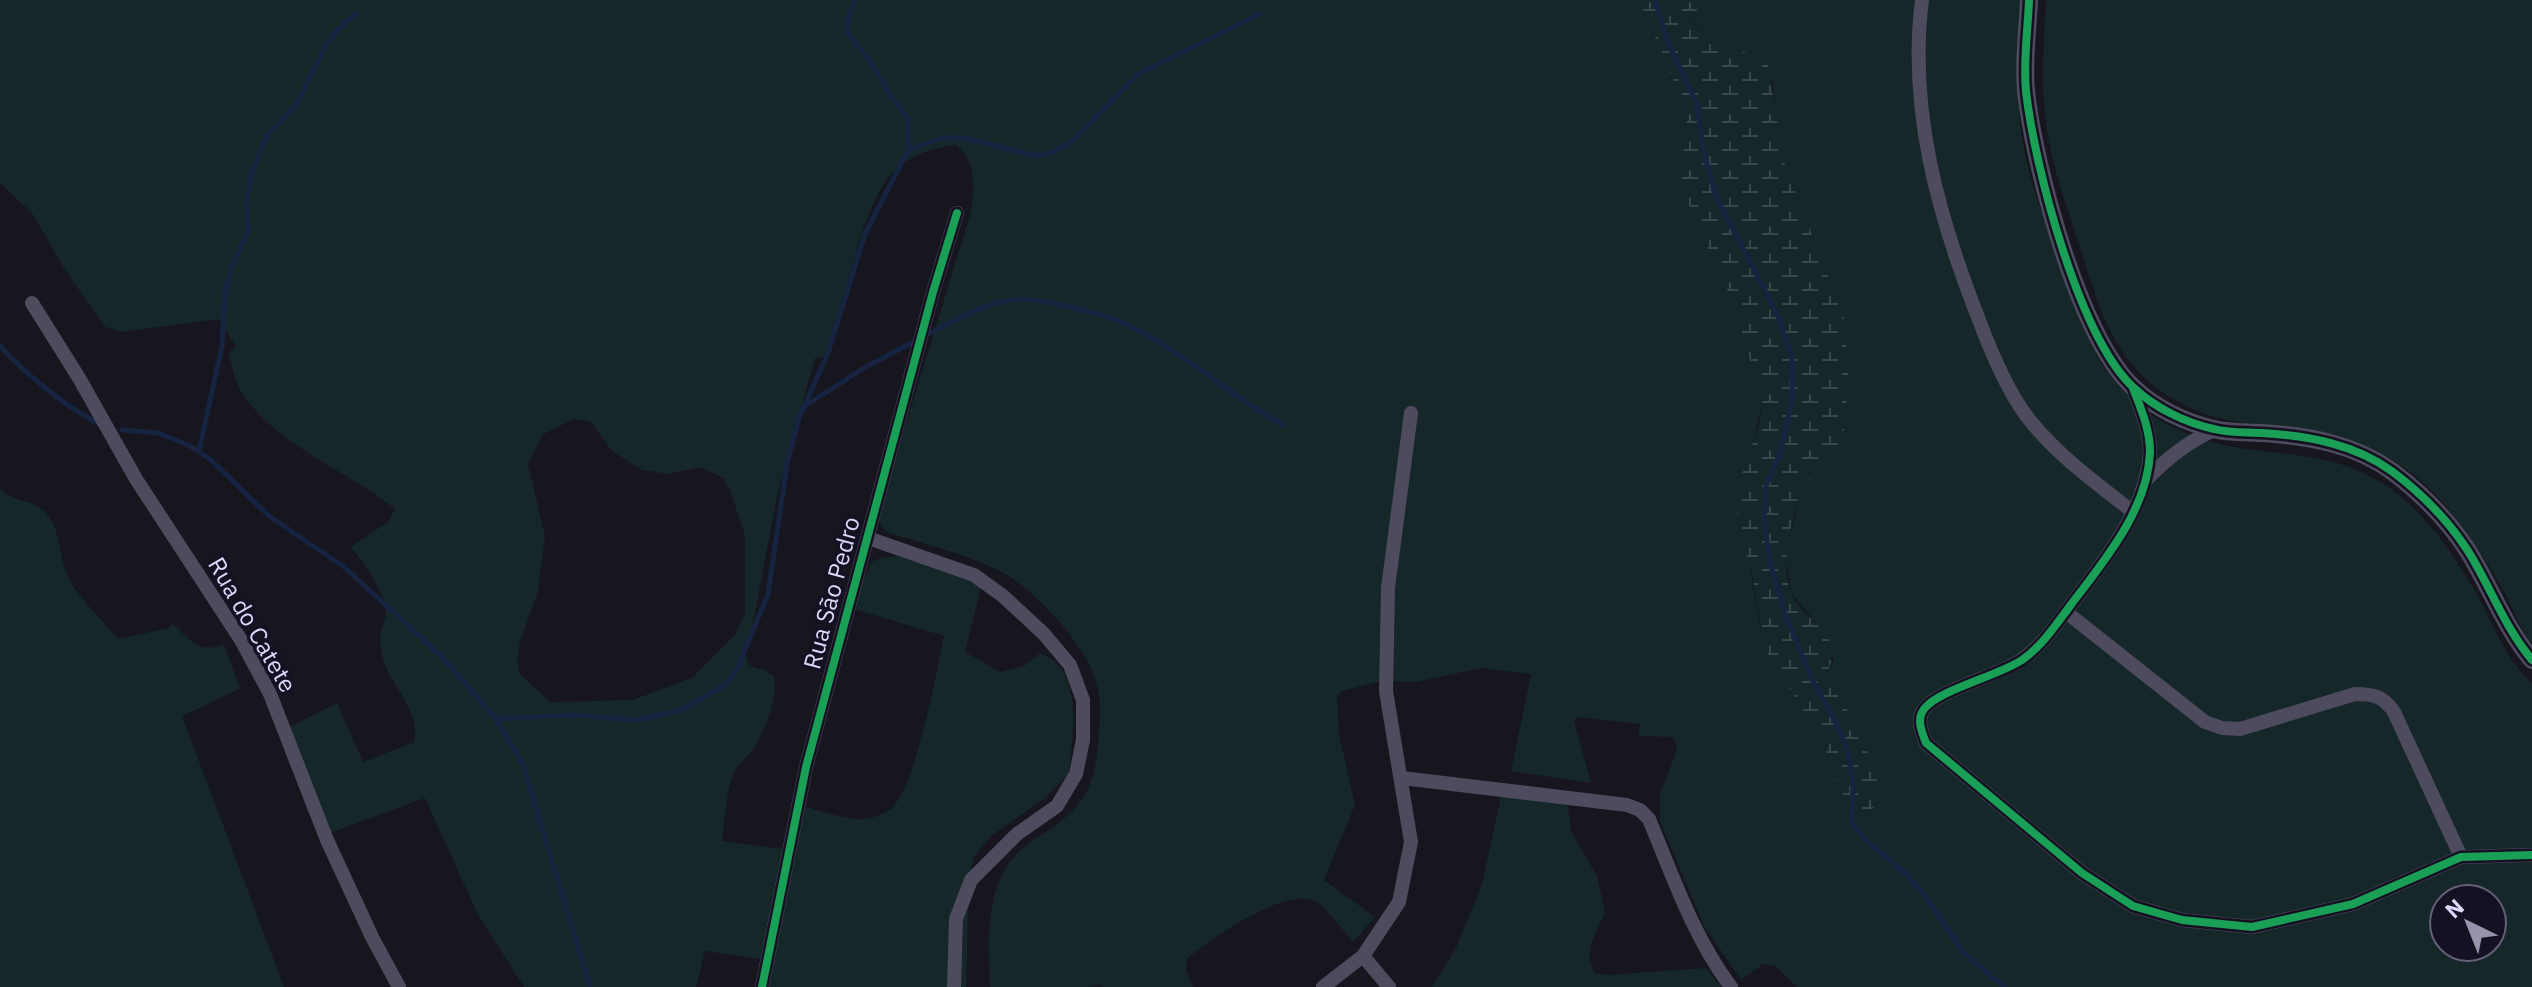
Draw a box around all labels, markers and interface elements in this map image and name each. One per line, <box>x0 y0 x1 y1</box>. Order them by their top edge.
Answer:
street label: Rua São Pedro <box>795 513 867 673</box>
street label: Rua do Catete <box>201 551 305 698</box>
north arrow <box>2428 883 2508 963</box>
text: N <box>2438 892 2470 924</box>

